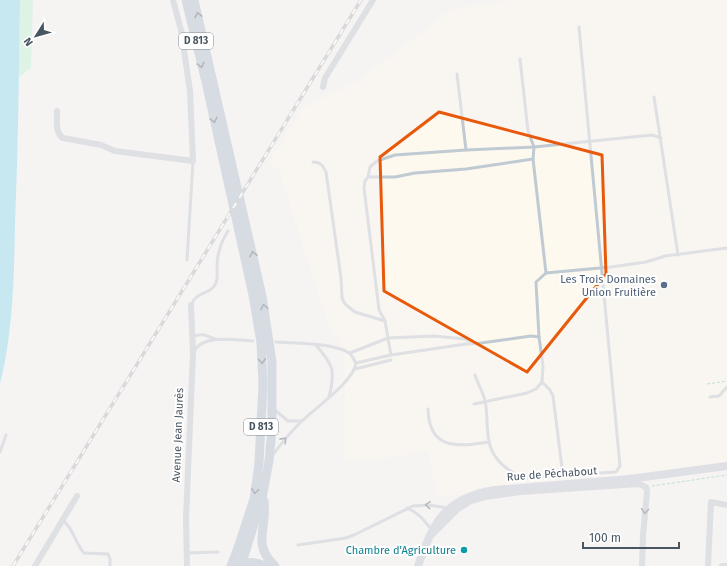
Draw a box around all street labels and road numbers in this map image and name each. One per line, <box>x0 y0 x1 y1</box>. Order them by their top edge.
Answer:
road number: D 813 <box>179 33 213 49</box>
street label: Avenue Jean Jaurès <box>170 387 186 483</box>
road number: D 813 <box>244 419 278 435</box>
street label: Rue de Péchabout <box>506 464 598 484</box>

